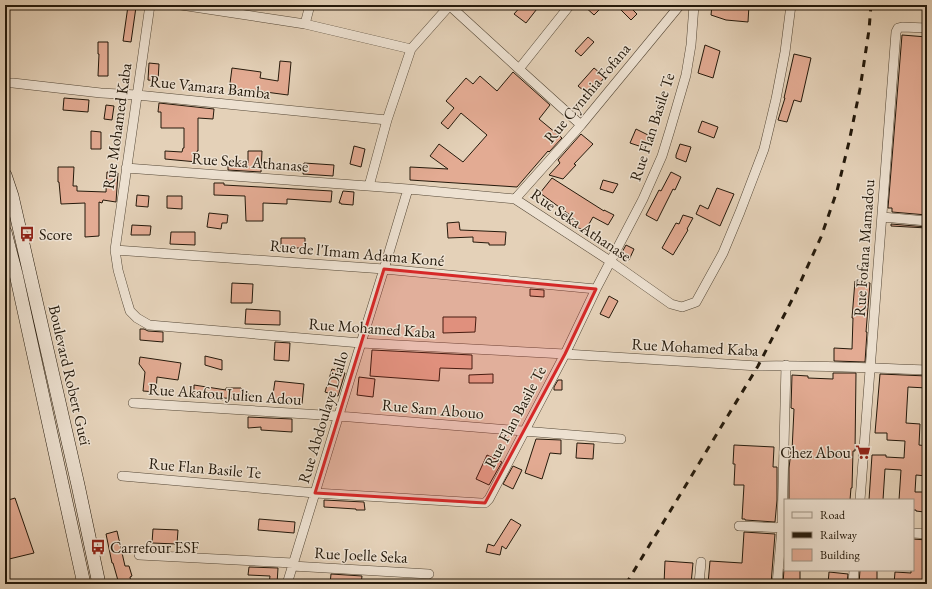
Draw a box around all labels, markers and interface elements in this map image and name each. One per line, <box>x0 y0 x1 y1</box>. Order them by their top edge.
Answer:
street label: Rue Cynthia Fofana <box>539 38 635 147</box>
street label: Rue Mohamed Kaba <box>98 61 136 190</box>
street label: Rue Vamara Bamba <box>149 70 272 104</box>
street label: Rue Flan Basile Te <box>625 70 679 184</box>
street label: Rue Seka Athanase <box>191 147 309 177</box>
street label: Rue Fofana Mamadou <box>849 178 879 317</box>
street label: Rue Seka Athanase <box>527 184 635 266</box>
place label: Score <box>39 224 72 245</box>
bus stop icon: Score <box>18 225 36 243</box>
street label: Rue de l'Imam Adama Koné <box>269 235 445 271</box>
street label: Boulevard Robert Gueï <box>44 303 97 448</box>
street label: Rue Mohamed Kaba <box>308 313 437 343</box>
street label: Rue Mohamed Kaba <box>631 333 760 361</box>
street label: Rue Abdoulaye Diallo <box>293 348 353 486</box>
street label: Rue Flan Basile Te <box>479 362 551 472</box>
street label: Rue Akafou Julien Adou <box>148 378 303 410</box>
street label: Rue Sam Abouo <box>381 394 485 424</box>
place label: Chez Abou <box>780 442 852 463</box>
supermarket icon: Chez Abou <box>854 443 872 461</box>
street label: Rue Flan Basile Te <box>148 453 262 483</box>
legend <box>784 499 914 571</box>
text: Road <box>820 507 846 523</box>
text: Railway <box>820 527 858 543</box>
place label: Carrefour ESF <box>110 537 199 558</box>
bus stop icon: Carrefour ESF <box>89 538 107 556</box>
street label: Rue Joelle Seka <box>314 542 409 568</box>
text: Building <box>820 547 861 563</box>

